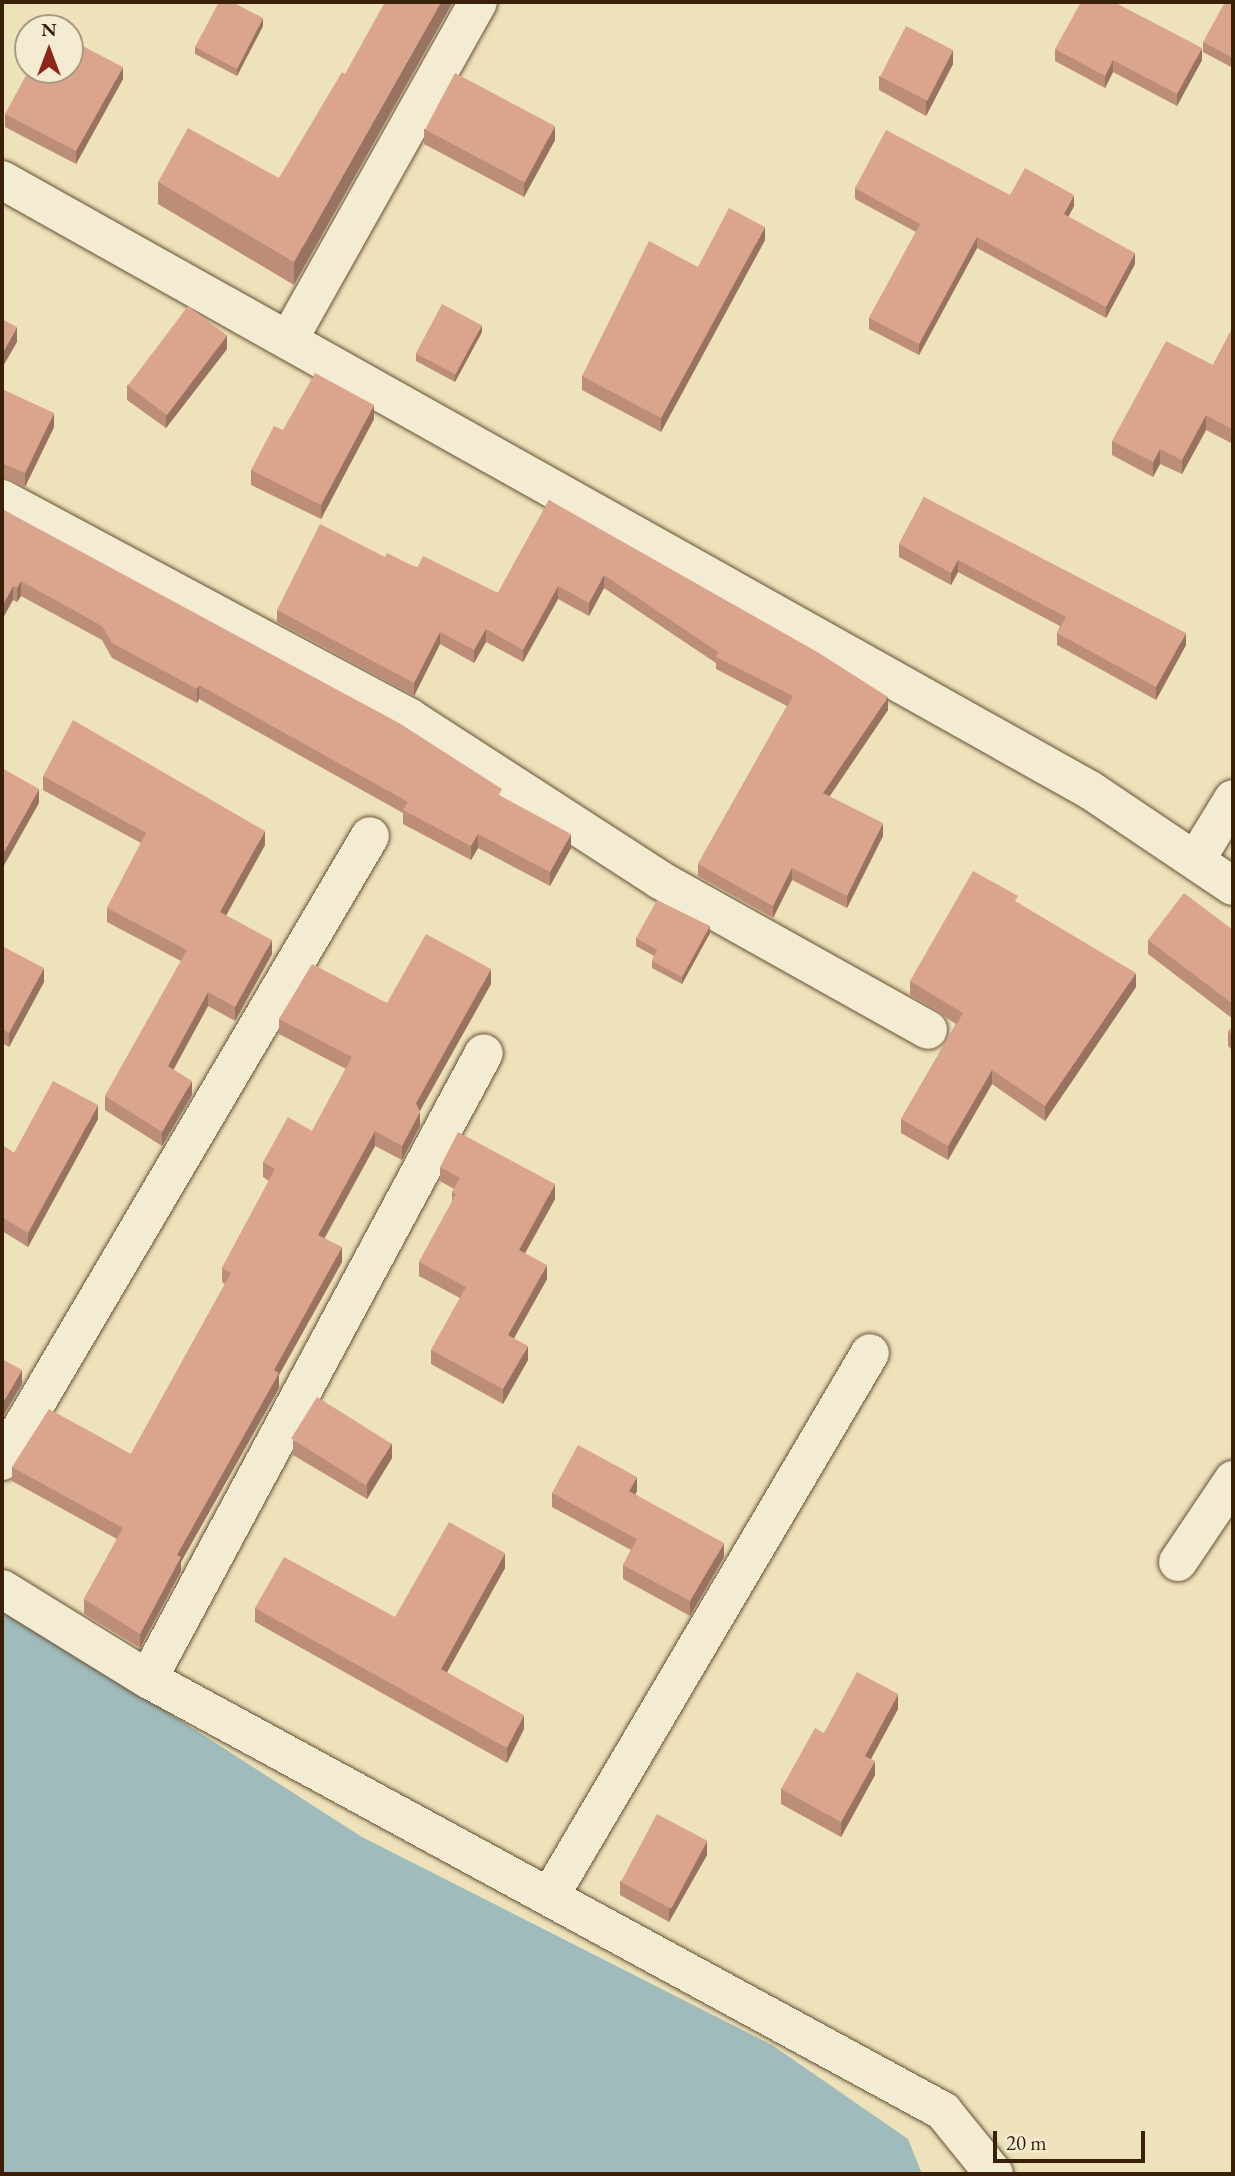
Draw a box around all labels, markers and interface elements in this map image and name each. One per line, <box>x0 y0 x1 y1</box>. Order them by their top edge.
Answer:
north arrow <box>14 14 84 84</box>
text: N <box>41 17 57 42</box>
scale bar <box>997 2116 1149 2160</box>
text: 20 m <box>1006 2129 1047 2156</box>

